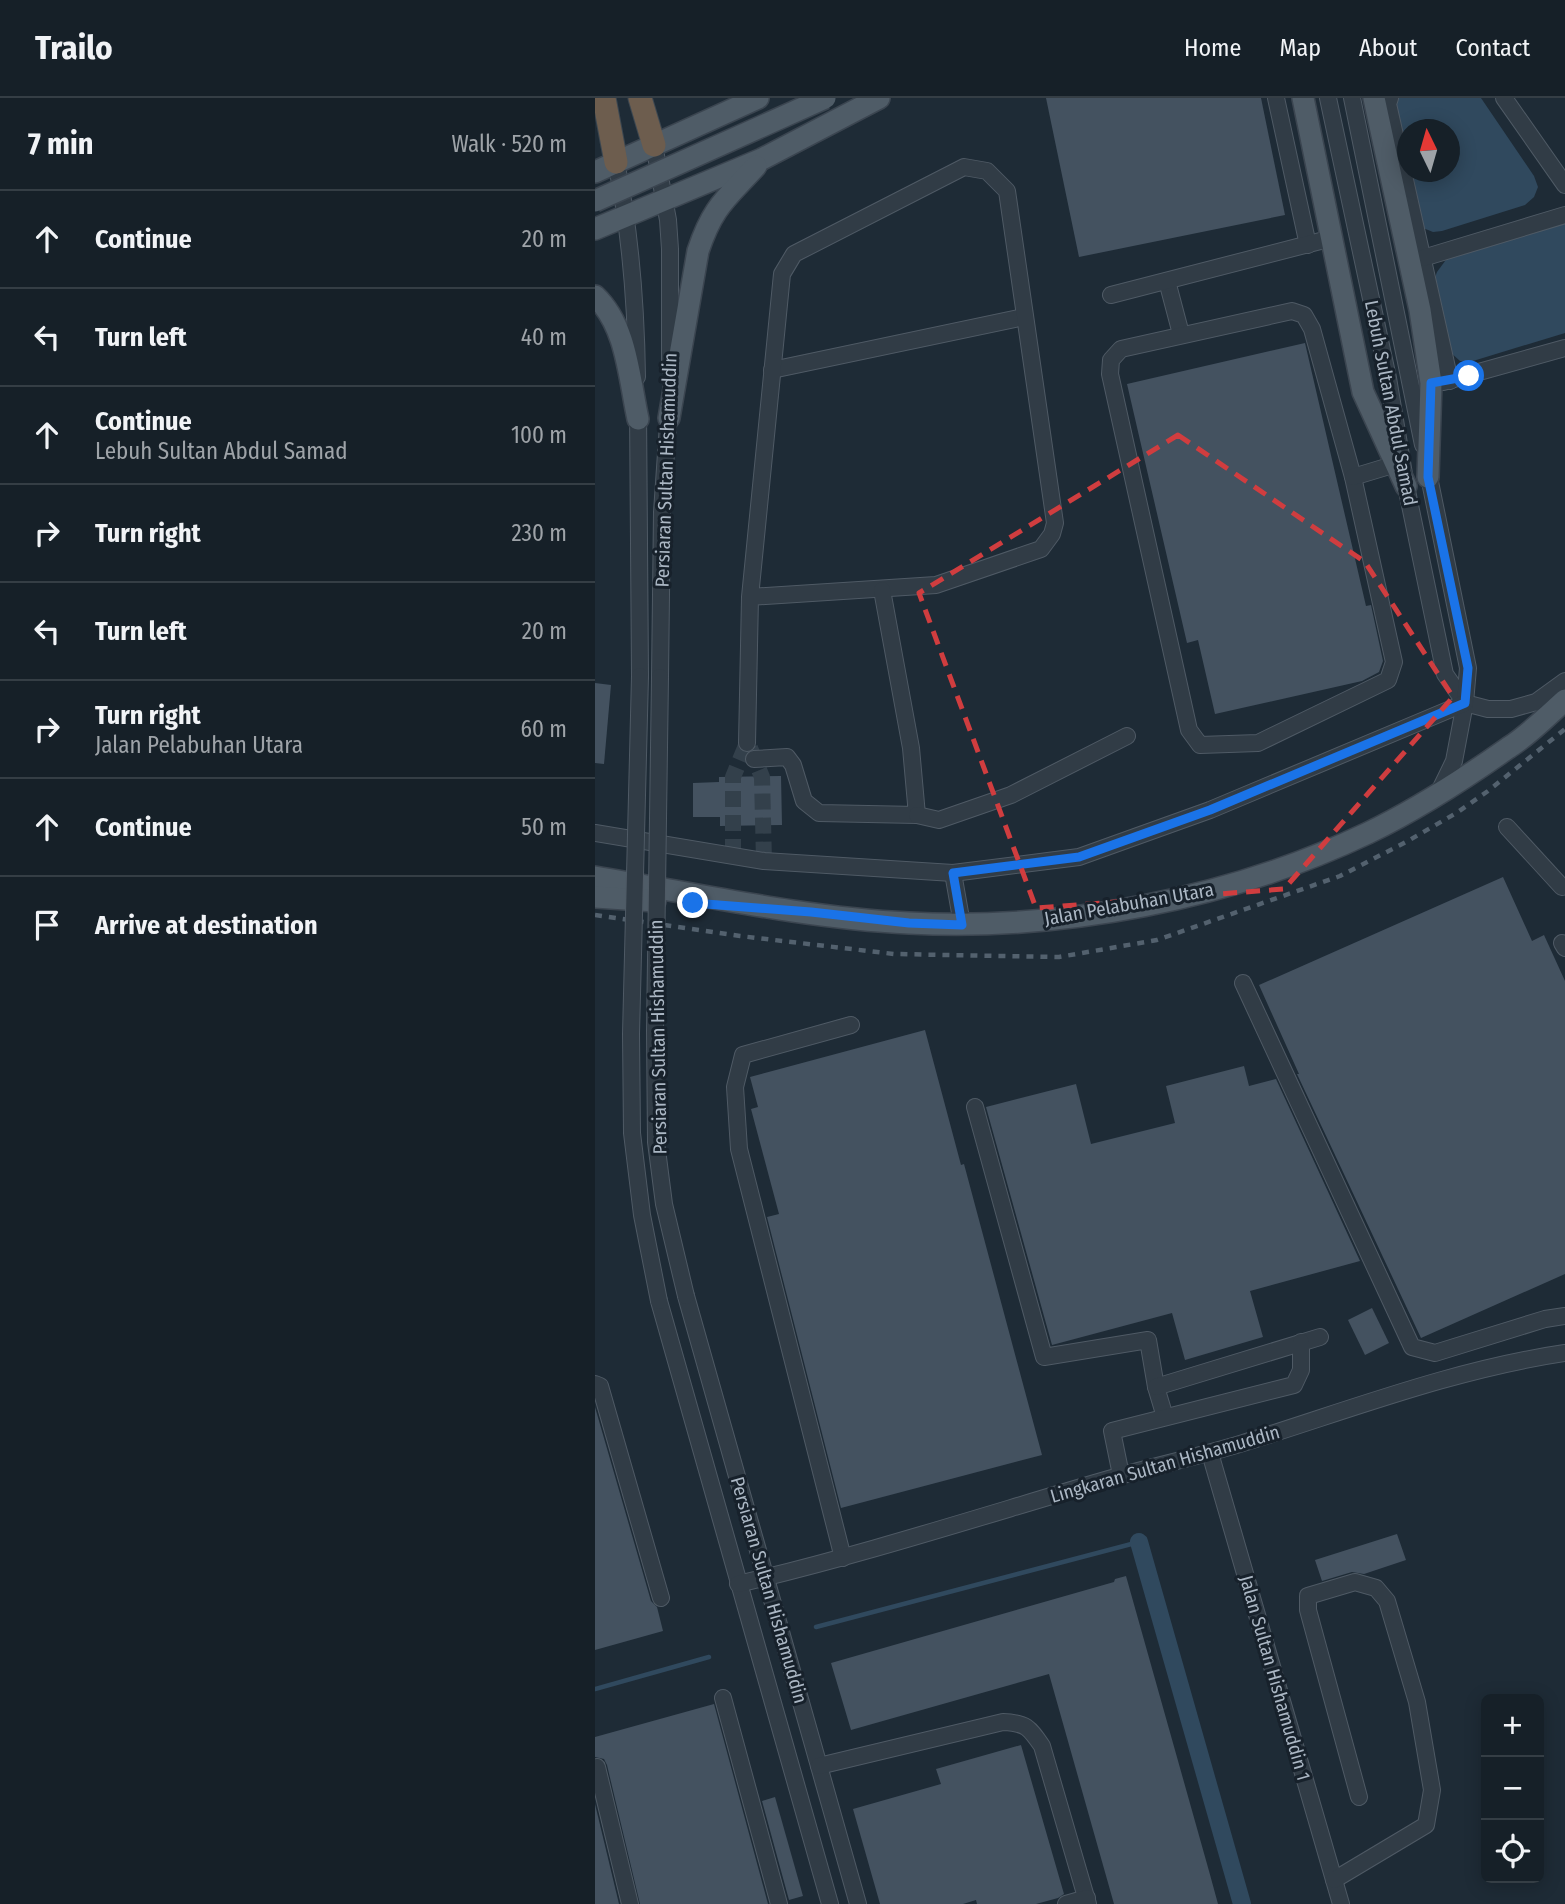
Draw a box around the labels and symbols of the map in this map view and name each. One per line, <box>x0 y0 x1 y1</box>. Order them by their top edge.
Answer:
north arrow <box>1397 119 1460 182</box>
street label: Lebuh Sultan Abdul Samad <box>1360 298 1422 508</box>
street label: Persiaran Sultan Hishamuddin <box>650 352 682 588</box>
route start <box>1453 360 1484 391</box>
street label: Jalan Pelabuhan Utara <box>1042 878 1216 930</box>
route end <box>677 887 708 918</box>
street label: Persiaran Sultan Hishamuddin <box>644 919 672 1155</box>
street label: Lingkaran Sultan Hishamuddin <box>1048 1420 1282 1508</box>
street label: Persiaran Sultan Hishamuddin <box>726 1474 812 1706</box>
street label: Jalan Sultan Hishamuddin 1 <box>1235 1573 1315 1783</box>

